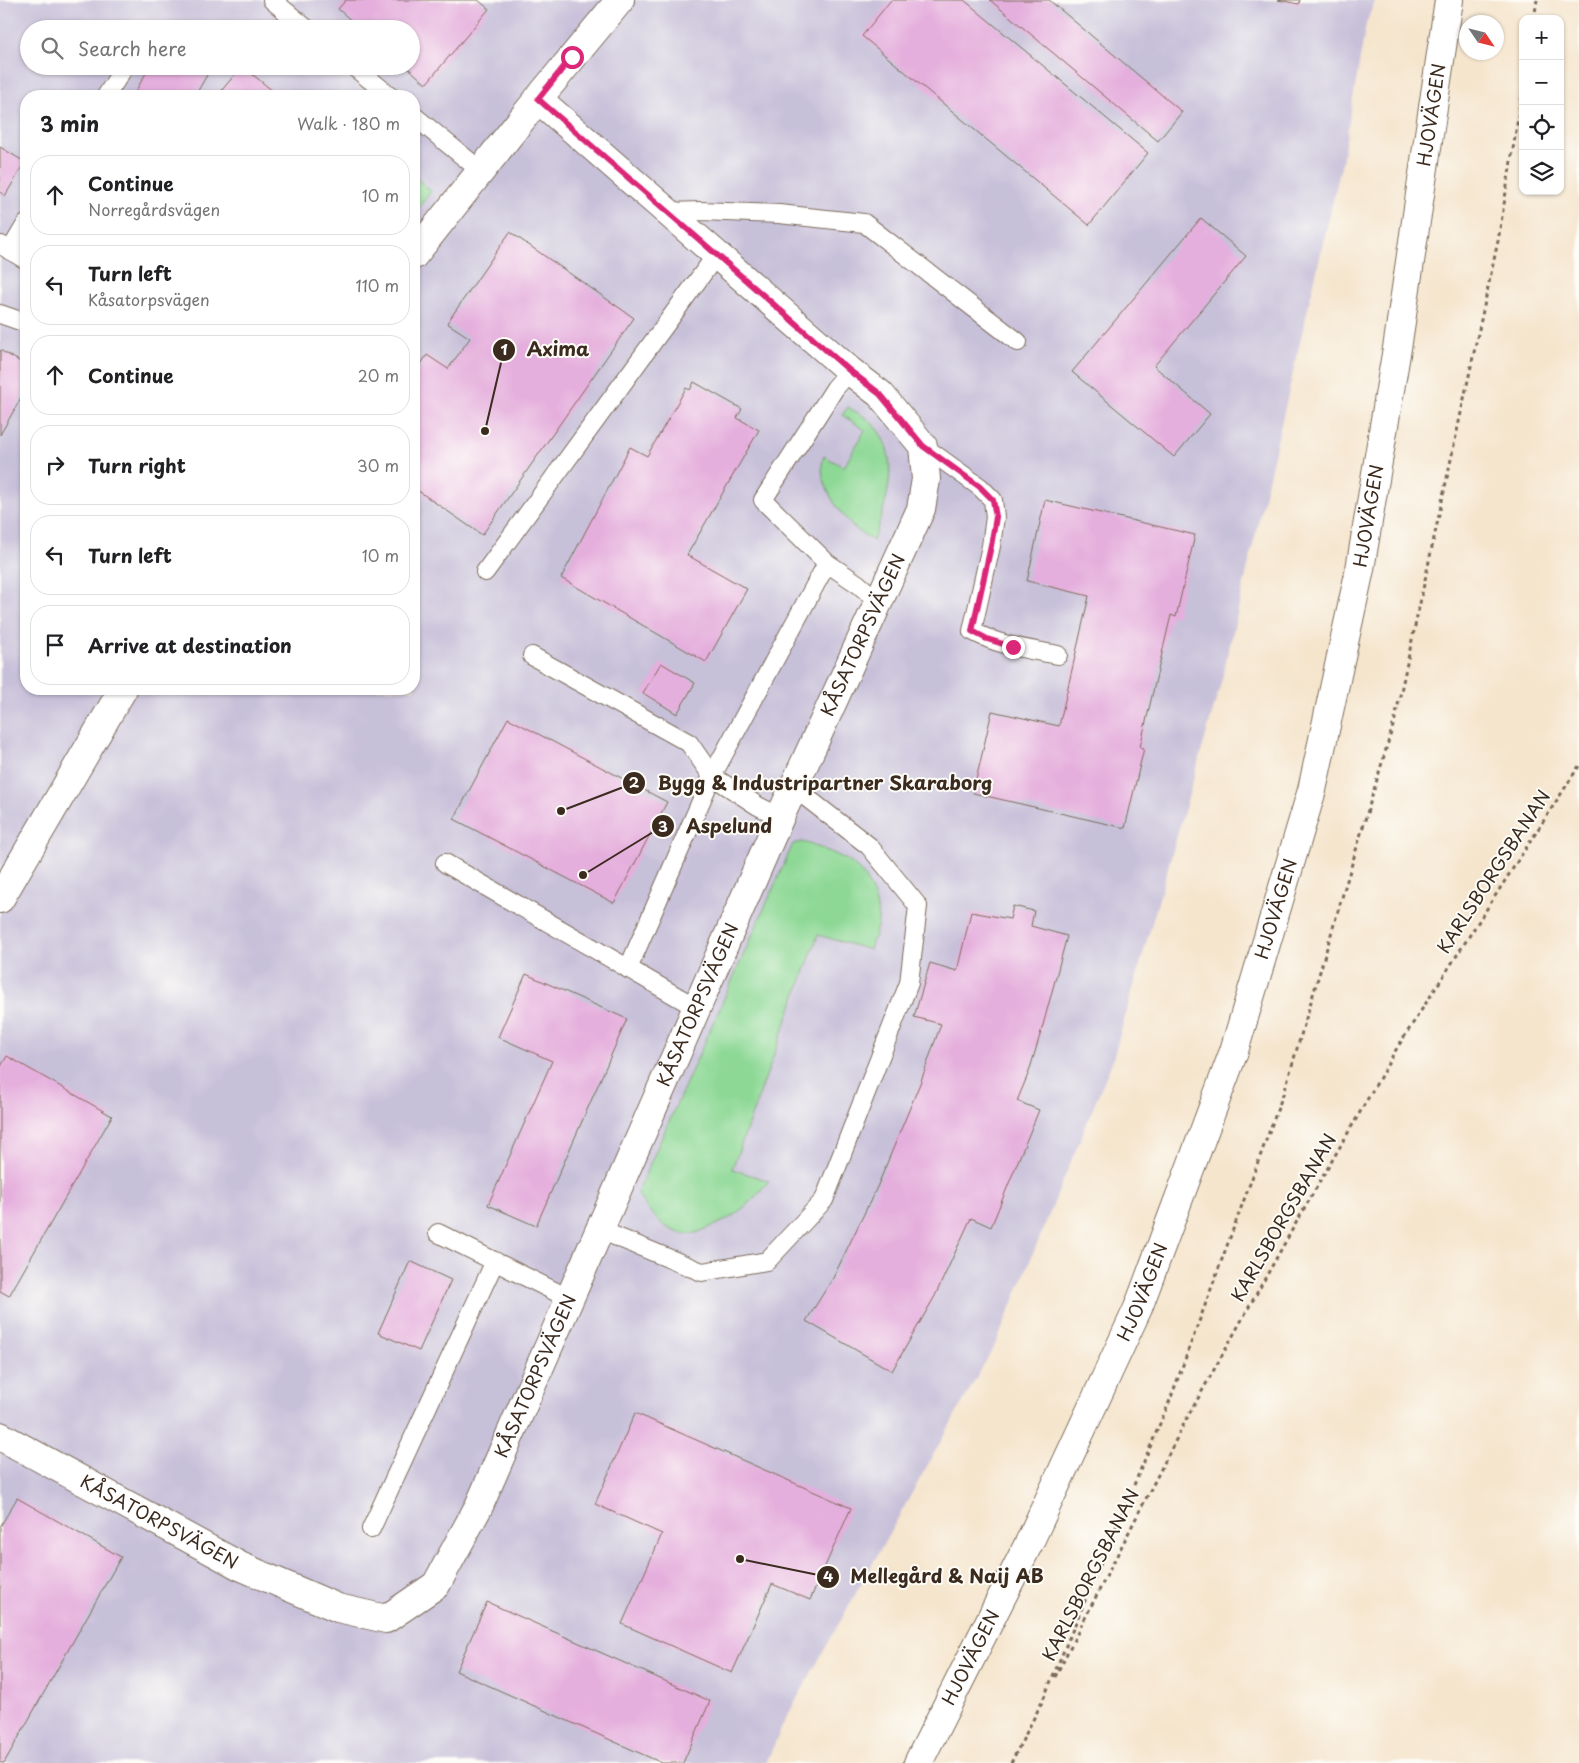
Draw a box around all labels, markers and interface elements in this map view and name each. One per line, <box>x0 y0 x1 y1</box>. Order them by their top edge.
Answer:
north arrow <box>1459 15 1504 60</box>
map controls <box>1519 15 1564 195</box>
button: + <box>1519 15 1564 60</box>
search box <box>20 20 420 75</box>
icon: search <box>38 34 66 62</box>
text: Search here <box>78 34 187 62</box>
route start <box>561 46 584 69</box>
button: − <box>1519 60 1564 105</box>
street label: HJOVÄGEN <box>1409 61 1451 168</box>
button: locate <box>1519 105 1564 150</box>
text: 3 min <box>40 107 99 139</box>
text: Walk · 180 m <box>297 111 400 135</box>
button: layers <box>1519 150 1564 195</box>
text: Continue <box>88 169 174 197</box>
icon: ahead <box>41 181 69 209</box>
text: 10 m <box>362 183 399 207</box>
text: Norregårdsvägen <box>88 197 220 221</box>
text: Turn left <box>88 259 172 287</box>
icon: left <box>41 271 69 299</box>
text: 110 m <box>356 273 399 297</box>
text: Kåsatorpsvägen <box>88 287 210 311</box>
callout: Axima <box>492 333 599 367</box>
text: Axima <box>527 334 589 362</box>
text: 1 <box>500 337 508 360</box>
icon: ahead <box>41 361 69 389</box>
text: Continue <box>88 361 174 389</box>
text: 20 m <box>358 363 399 387</box>
icon: right <box>41 451 69 479</box>
text: Turn right <box>88 451 186 479</box>
text: 30 m <box>357 453 399 477</box>
street label: HJOVÄGEN <box>1345 462 1389 569</box>
icon: left <box>41 541 69 569</box>
text: Turn left <box>88 541 172 569</box>
text: 10 m <box>362 543 399 567</box>
street label: KÅSATORPSVÄGEN <box>813 549 911 720</box>
icon: arrive <box>41 631 69 659</box>
text: Arrive at destination <box>88 631 292 659</box>
route end <box>1002 636 1025 659</box>
callout: Bygg & Industripartner Skaraborg <box>621 766 1004 800</box>
text: Bygg & Industripartner Skaraborg <box>658 768 992 796</box>
text: 2 <box>629 770 640 793</box>
street label: KARLSBORGSBANAN <box>1430 784 1556 958</box>
callout: Aspelund <box>651 809 782 843</box>
text: Aspelund <box>686 811 772 839</box>
text: 3 <box>658 814 668 837</box>
street label: HJOVÄGEN <box>1247 855 1303 962</box>
street label: KÅSATORPSVÄGEN <box>649 918 744 1090</box>
street label: KARLSBORGSBANAN <box>1223 1128 1342 1306</box>
street label: HJOVÄGEN <box>1109 1239 1173 1345</box>
street label: KÅSATORPSVÄGEN <box>487 1289 582 1462</box>
street label: KÅSATORPSVÄGEN <box>76 1467 244 1575</box>
street label: KARLSBORGSBANAN <box>1034 1483 1145 1665</box>
callout: Mellegård & Naij AB <box>815 1560 1054 1594</box>
text: Mellegård & Naij AB <box>850 1561 1044 1589</box>
text: 4 <box>823 1564 833 1587</box>
street label: HJOVÄGEN <box>934 1605 1005 1709</box>

